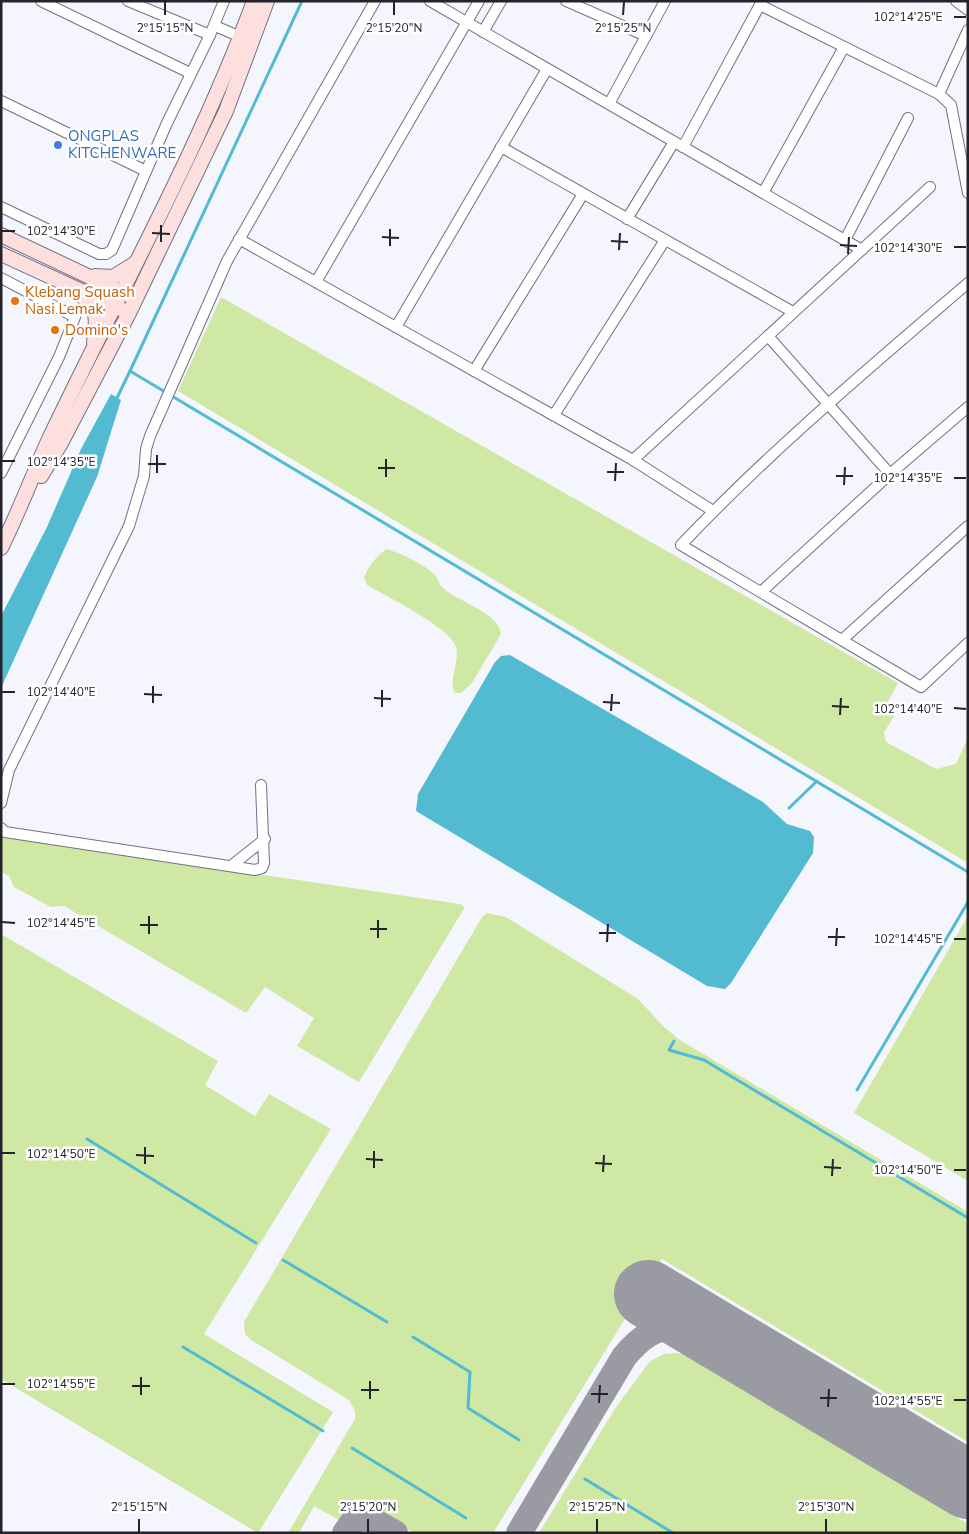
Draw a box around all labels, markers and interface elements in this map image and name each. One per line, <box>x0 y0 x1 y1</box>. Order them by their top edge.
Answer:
text: 102°14'25"E <box>873 9 943 25</box>
text: 2°15'15"N <box>137 20 193 36</box>
text: 2°15'20"N <box>366 20 422 36</box>
text: 2°15'25"N <box>595 20 651 36</box>
place label: ONGPLAS KITCHENWARE <box>68 126 176 163</box>
marker: ONGPLAS KITCHENWARE <box>52 139 64 151</box>
text: 102°14'30"E <box>26 223 96 239</box>
text: 102°14'30"E <box>873 240 943 256</box>
place label: Klebang Squash Nasi Lemak <box>25 282 135 319</box>
marker: Klebang Squash Nasi Lemak <box>9 295 21 307</box>
place label: Domino's <box>65 320 128 340</box>
marker: Domino's <box>49 324 61 336</box>
text: 102°14'35"E <box>26 454 96 470</box>
text: 102°14'35"E <box>873 470 943 486</box>
text: 102°14'40"E <box>26 684 96 700</box>
text: 102°14'40"E <box>873 701 943 717</box>
text: 102°14'45"E <box>26 915 96 931</box>
text: 102°14'45"E <box>873 931 943 947</box>
text: 102°14'50"E <box>26 1146 96 1162</box>
text: 102°14'50"E <box>873 1162 943 1178</box>
text: 102°14'55"E <box>26 1376 96 1392</box>
text: 102°14'55"E <box>873 1393 943 1409</box>
text: 2°15'15"N <box>111 1499 167 1515</box>
text: 2°15'20"N <box>340 1499 396 1515</box>
text: 2°15'25"N <box>569 1499 625 1515</box>
text: 2°15'30"N <box>798 1499 854 1515</box>

